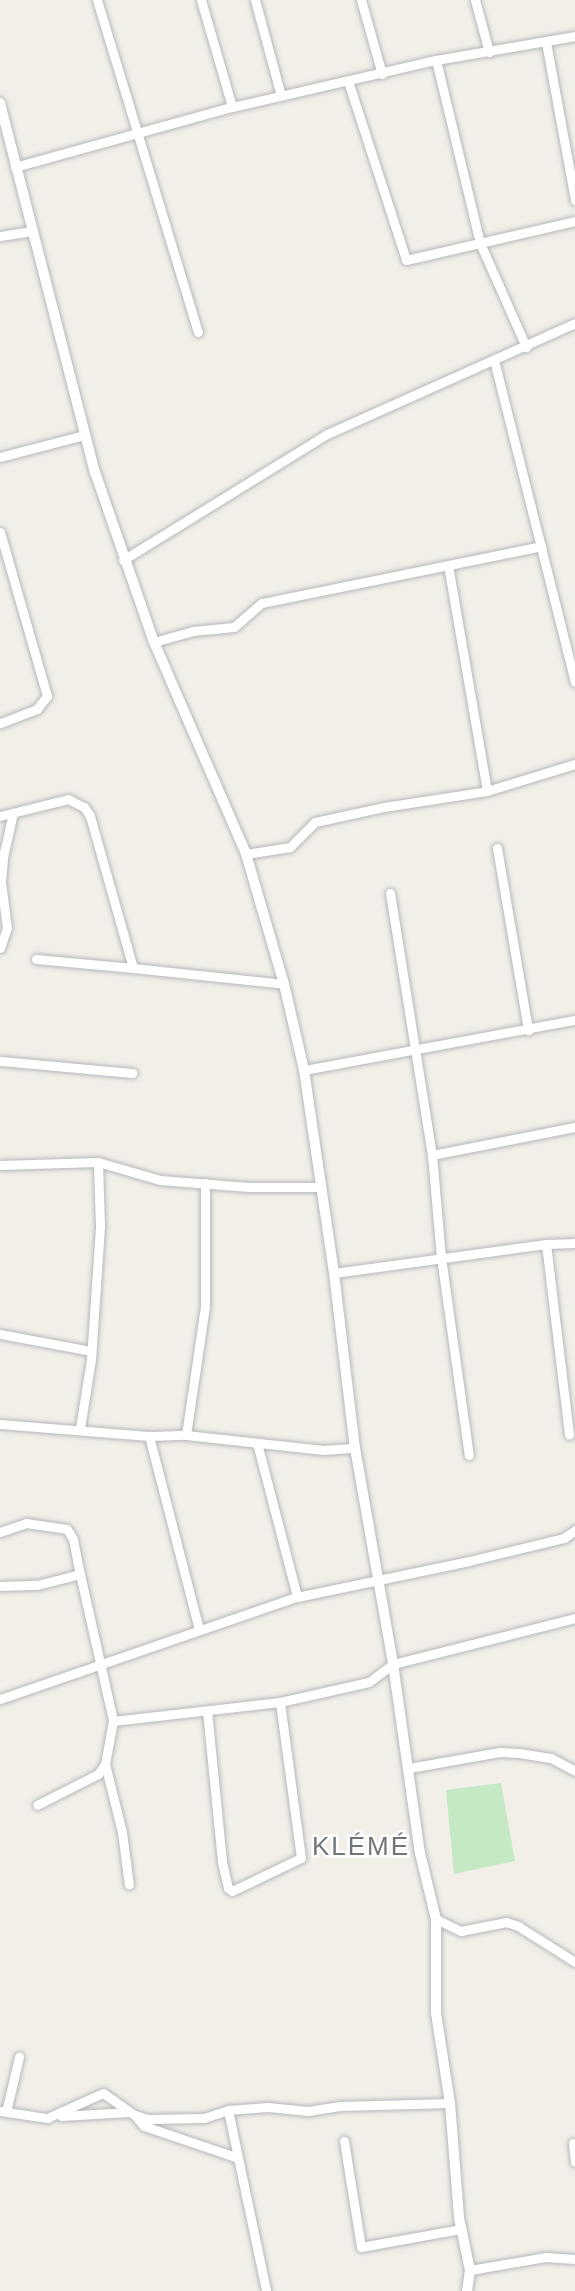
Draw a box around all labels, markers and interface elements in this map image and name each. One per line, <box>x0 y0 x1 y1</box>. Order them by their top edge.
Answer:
district label: KLÉMÉ <box>313 1831 409 1863</box>

